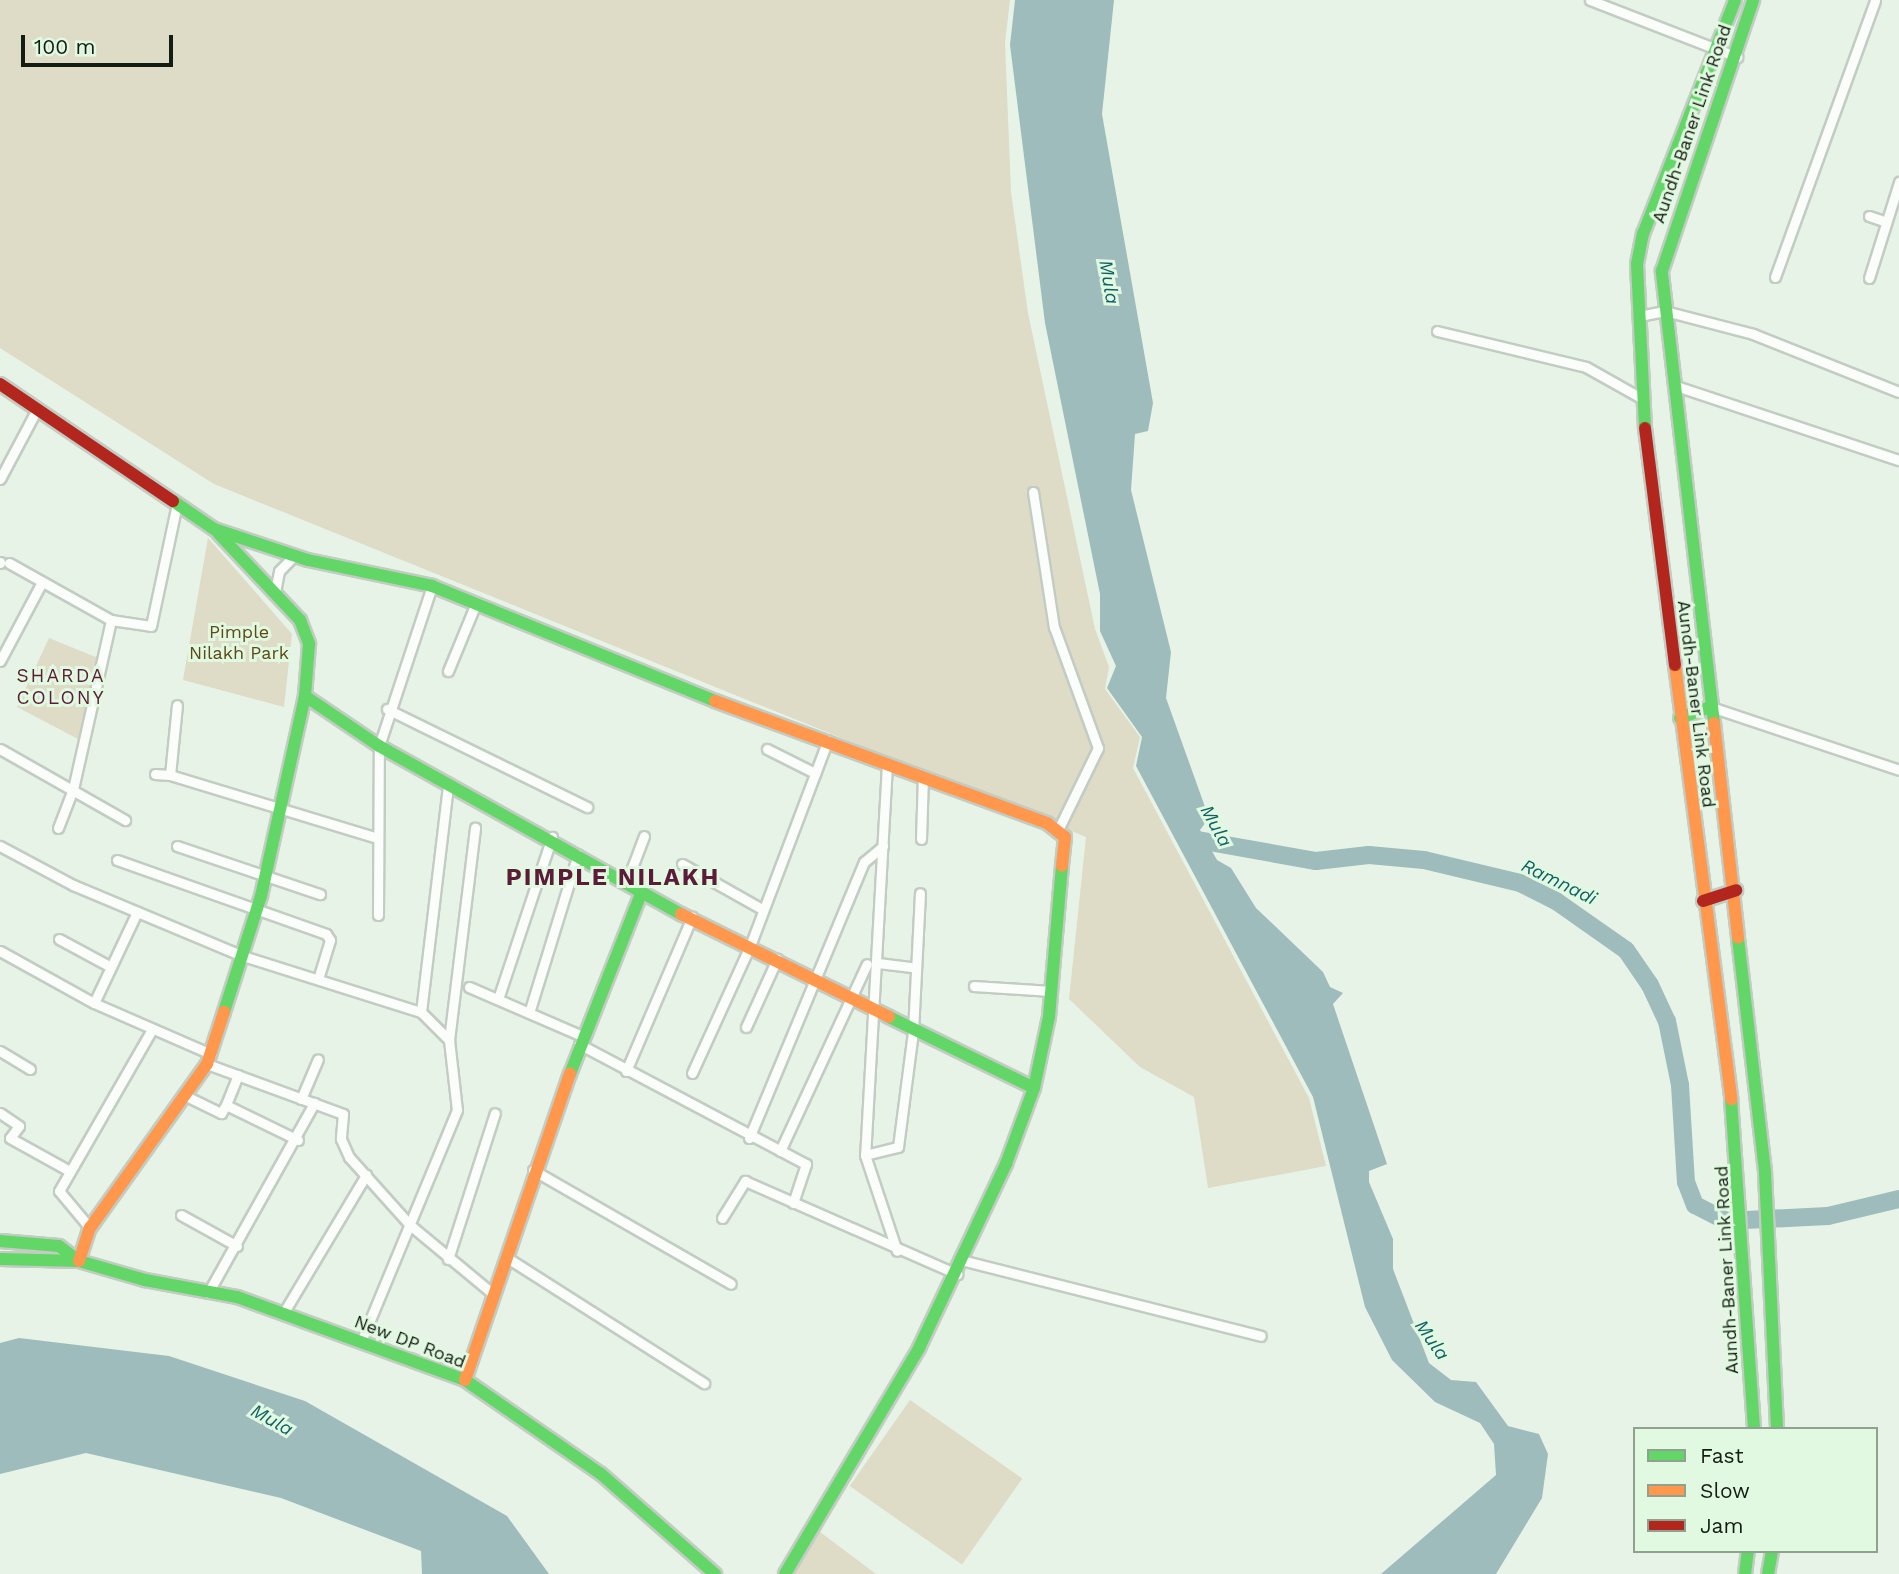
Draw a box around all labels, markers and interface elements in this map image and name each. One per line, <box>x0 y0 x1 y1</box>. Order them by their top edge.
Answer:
scale bar <box>24 21 177 65</box>
street label: Aundh-Baner Link Road <box>1648 21 1736 227</box>
text: 100 m <box>34 34 96 59</box>
water label: Mula <box>1094 258 1124 306</box>
street label: Aundh-Baner Link Road <box>1673 599 1719 809</box>
park label: Pimple Nilakh Park <box>189 622 289 664</box>
district label: SHARDA COLONY <box>17 665 105 709</box>
water label: Mula <box>1195 801 1237 851</box>
water label: Ramnadi <box>1518 854 1600 910</box>
district label: PIMPLE NILAKH <box>507 864 719 892</box>
street label: Aundh-Baner Link Road <box>1711 1165 1743 1375</box>
street label: New DP Road <box>351 1311 469 1373</box>
water label: Mula <box>1410 1315 1454 1365</box>
water label: Mula <box>247 1399 297 1441</box>
legend <box>1633 1427 1878 1553</box>
text: Fast <box>1700 1443 1744 1468</box>
text: Slow <box>1700 1478 1750 1503</box>
text: Jam <box>1700 1513 1743 1538</box>

